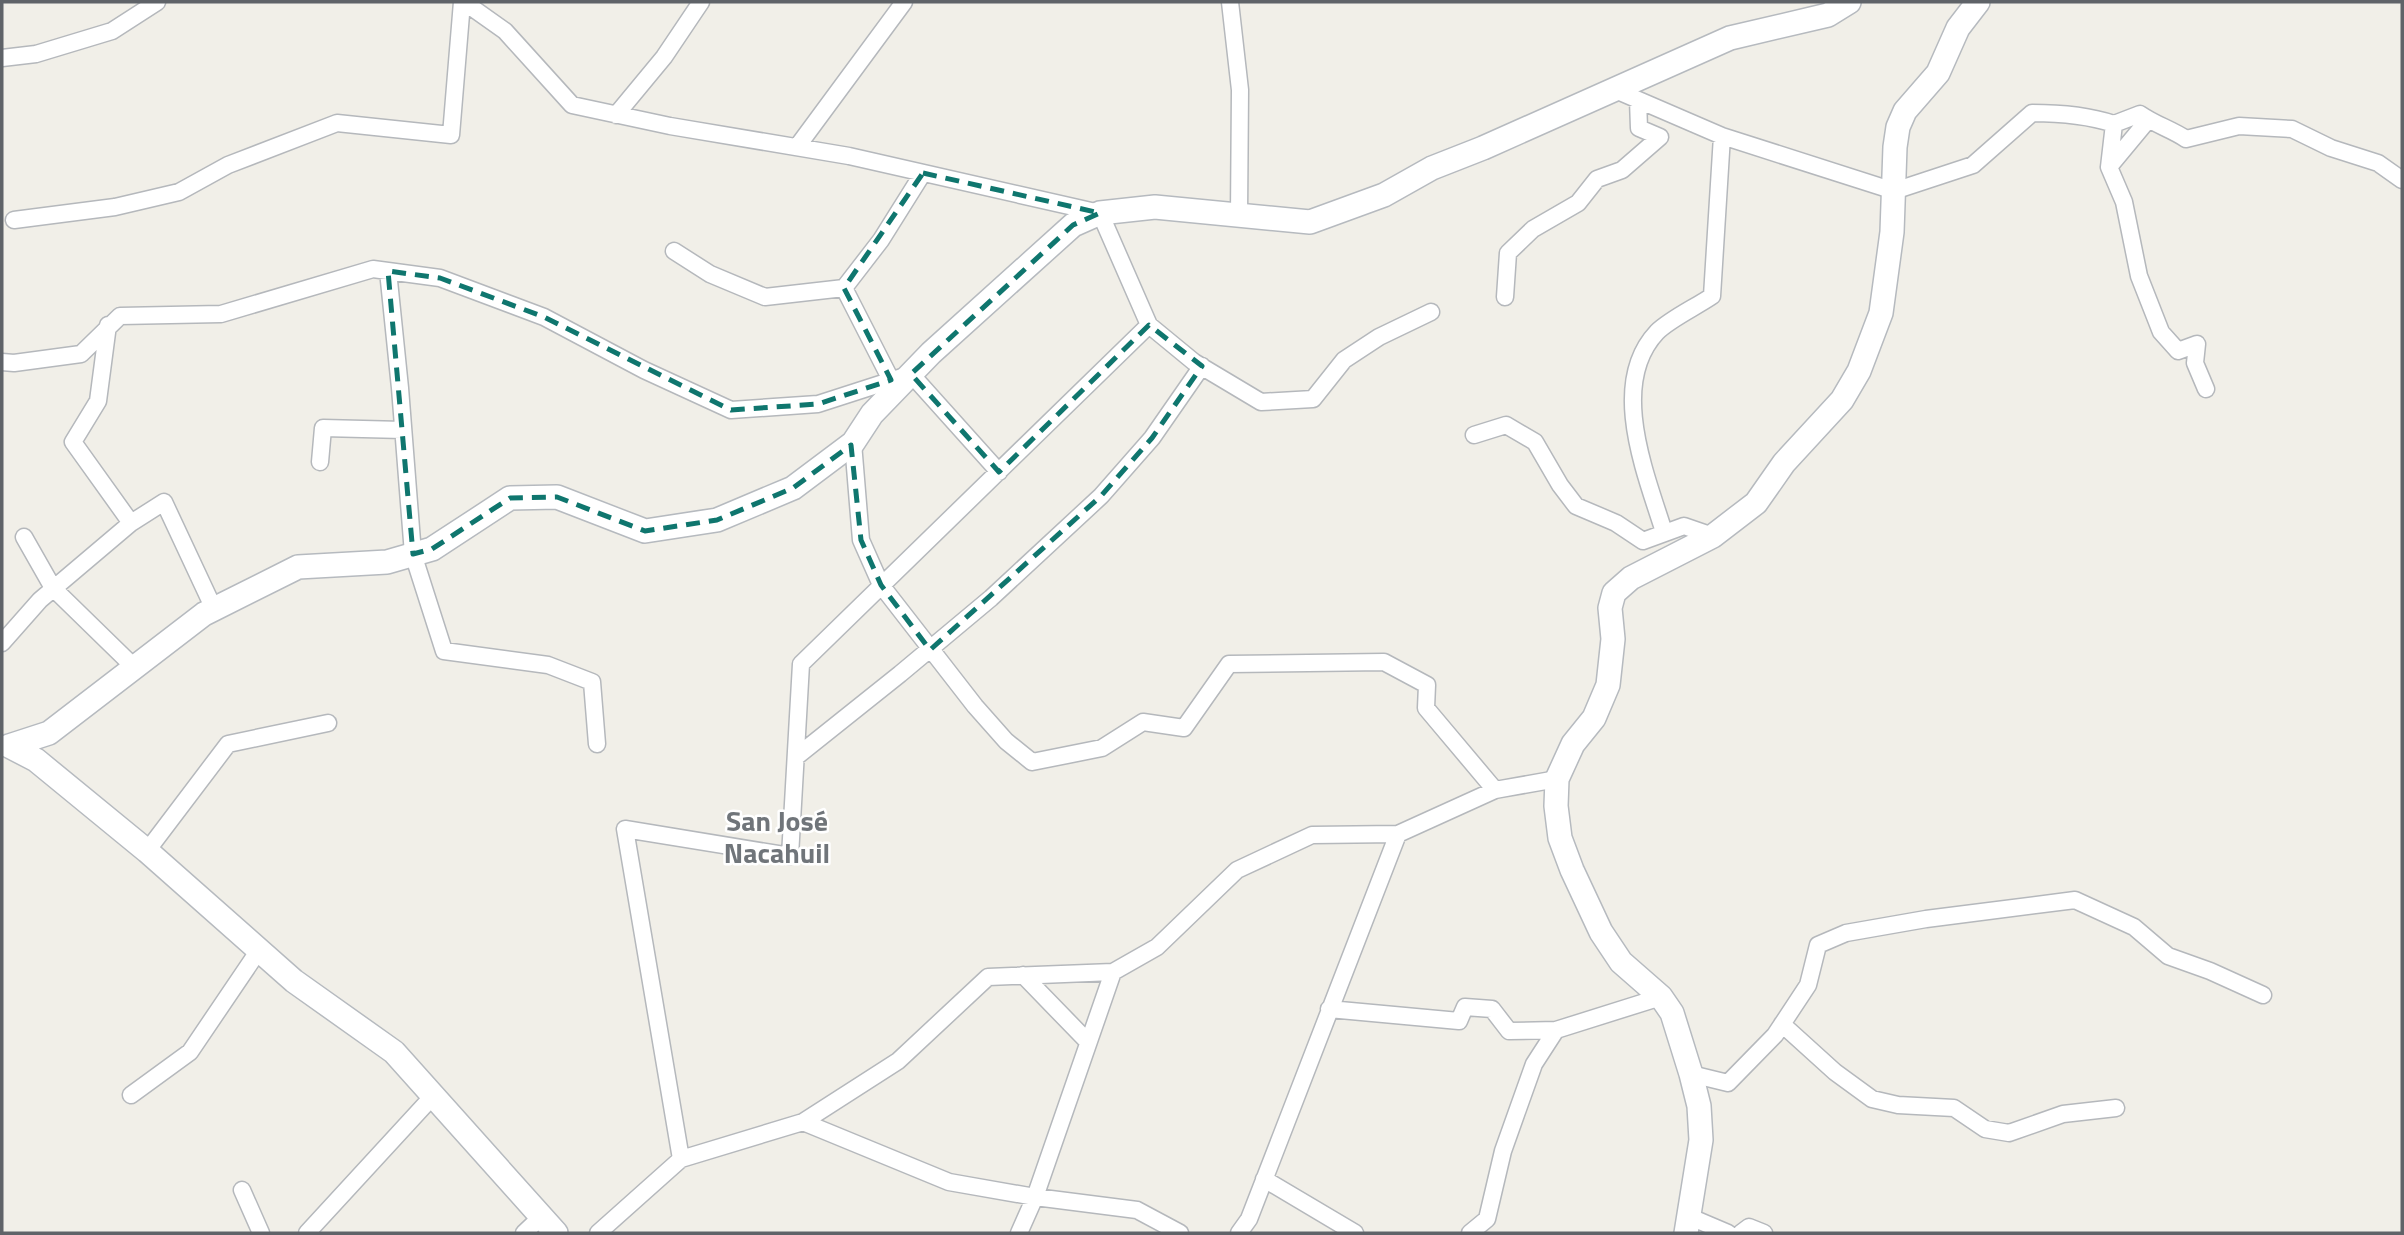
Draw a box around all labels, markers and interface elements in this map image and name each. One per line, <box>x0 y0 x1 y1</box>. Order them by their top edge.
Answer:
district label: San José Nacahuil <box>724 799 830 874</box>

